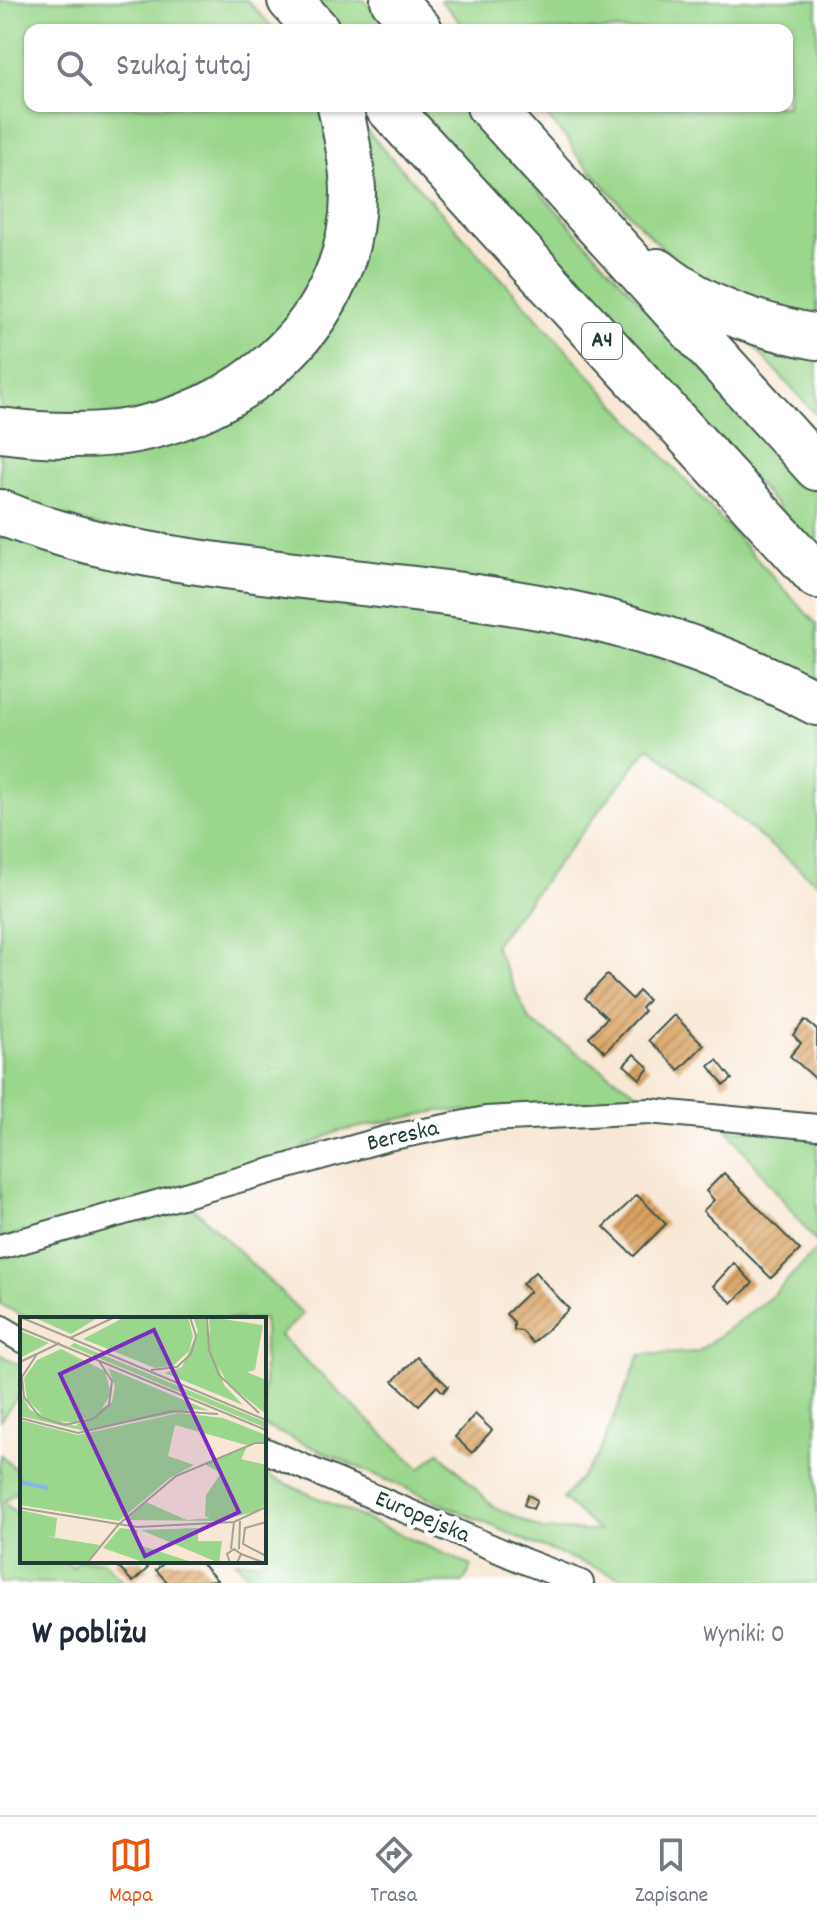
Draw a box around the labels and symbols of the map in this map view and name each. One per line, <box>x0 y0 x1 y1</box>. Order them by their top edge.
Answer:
road number: A4 <box>582 323 622 359</box>
street label: Bereska <box>364 1112 443 1162</box>
inset map <box>20 1317 266 1563</box>
street label: Europejska <box>369 1483 475 1553</box>

